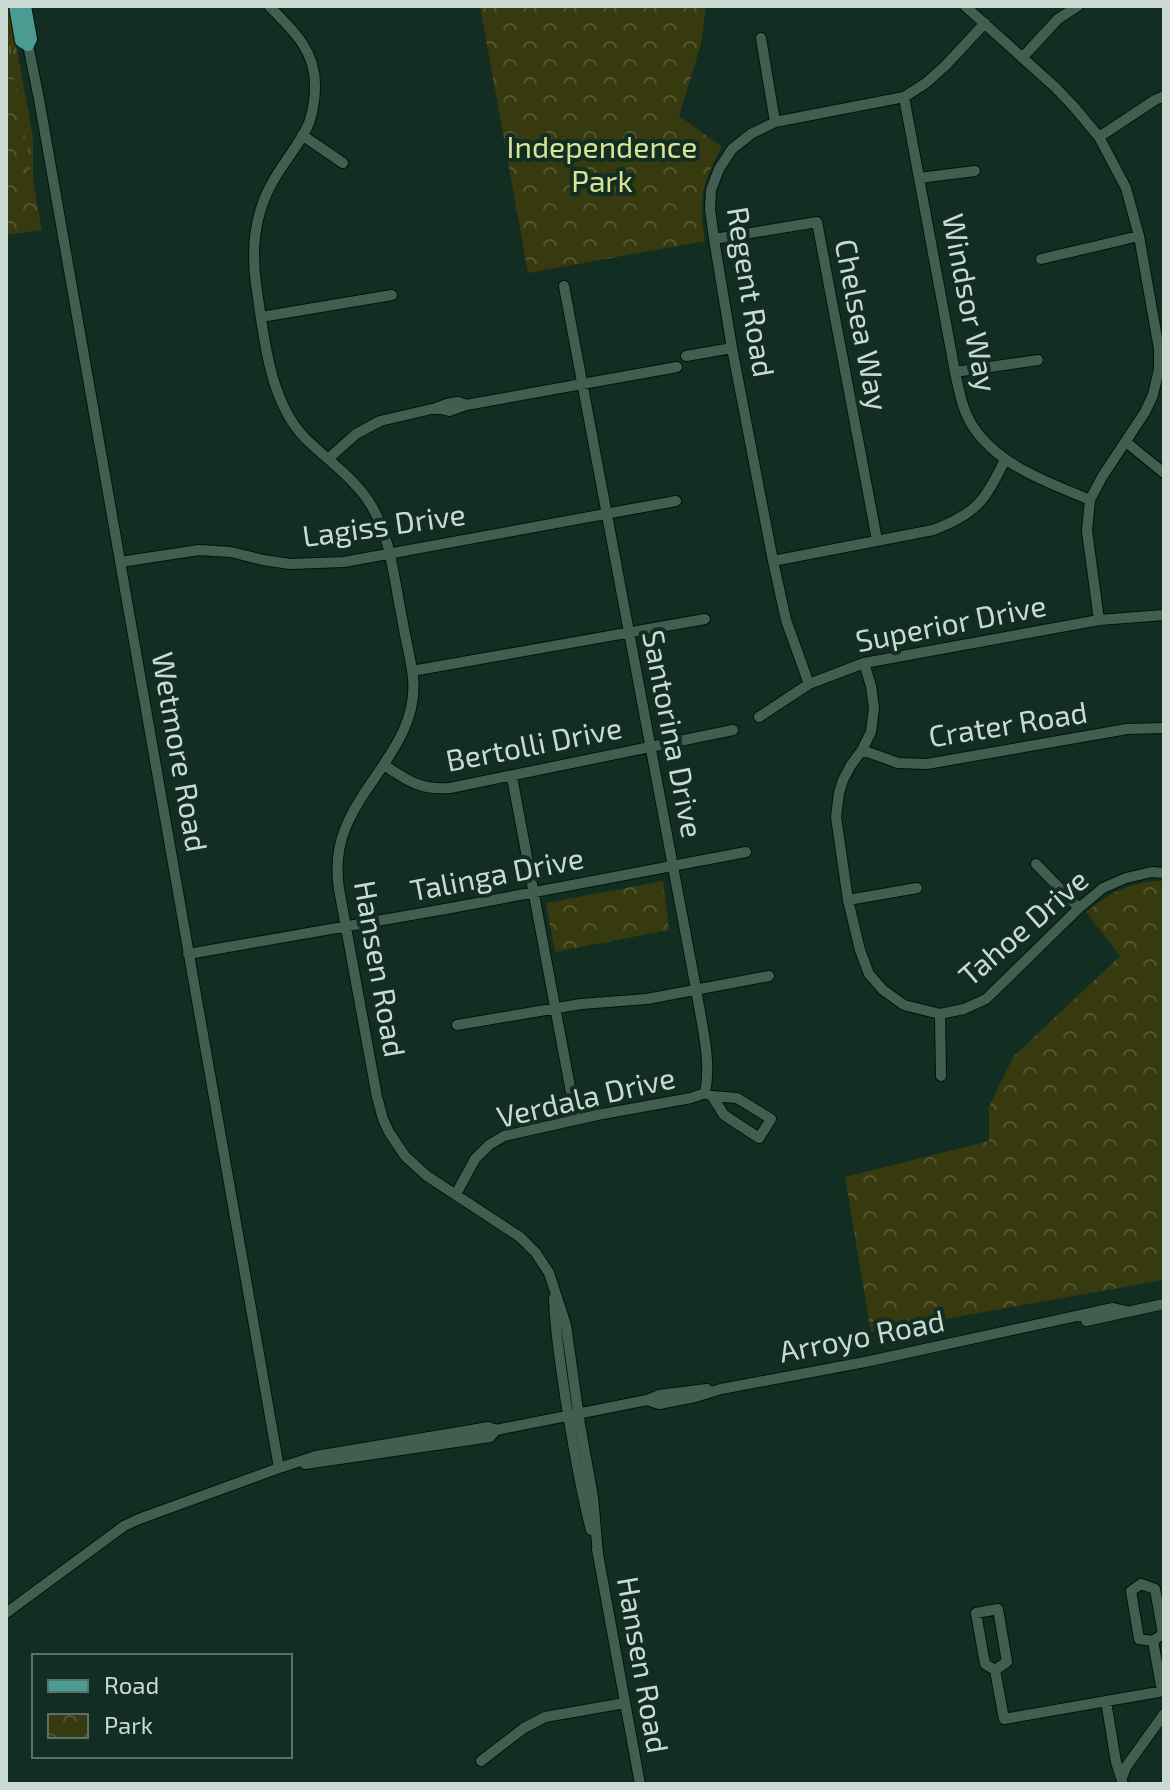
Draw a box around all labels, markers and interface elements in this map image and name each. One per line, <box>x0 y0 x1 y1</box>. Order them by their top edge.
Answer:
park label: Independence Park <box>507 128 697 198</box>
street label: Regent Road <box>721 204 783 379</box>
street label: Windsor Way <box>936 210 1006 395</box>
street label: Chelsea Way <box>829 236 897 414</box>
street label: Lagiss Drive <box>300 495 468 553</box>
street label: Superior Drive <box>852 586 1049 658</box>
street label: Santorina Drive <box>636 627 712 840</box>
street label: Wetmore Road <box>146 649 216 854</box>
street label: Crater Road <box>926 693 1090 753</box>
street label: Bertolli Drive <box>443 708 625 778</box>
street label: Talinga Drive <box>407 839 586 907</box>
street label: Tahoe Drive <box>951 861 1095 992</box>
street label: Hansen Road <box>348 878 414 1060</box>
street label: Verdala Drive <box>493 1058 678 1134</box>
street label: Arroyo Road <box>776 1301 947 1369</box>
street label: Hansen Road <box>611 1574 677 1756</box>
legend <box>32 1654 292 1758</box>
text: Road <box>104 1670 159 1699</box>
text: Park <box>104 1710 153 1739</box>

